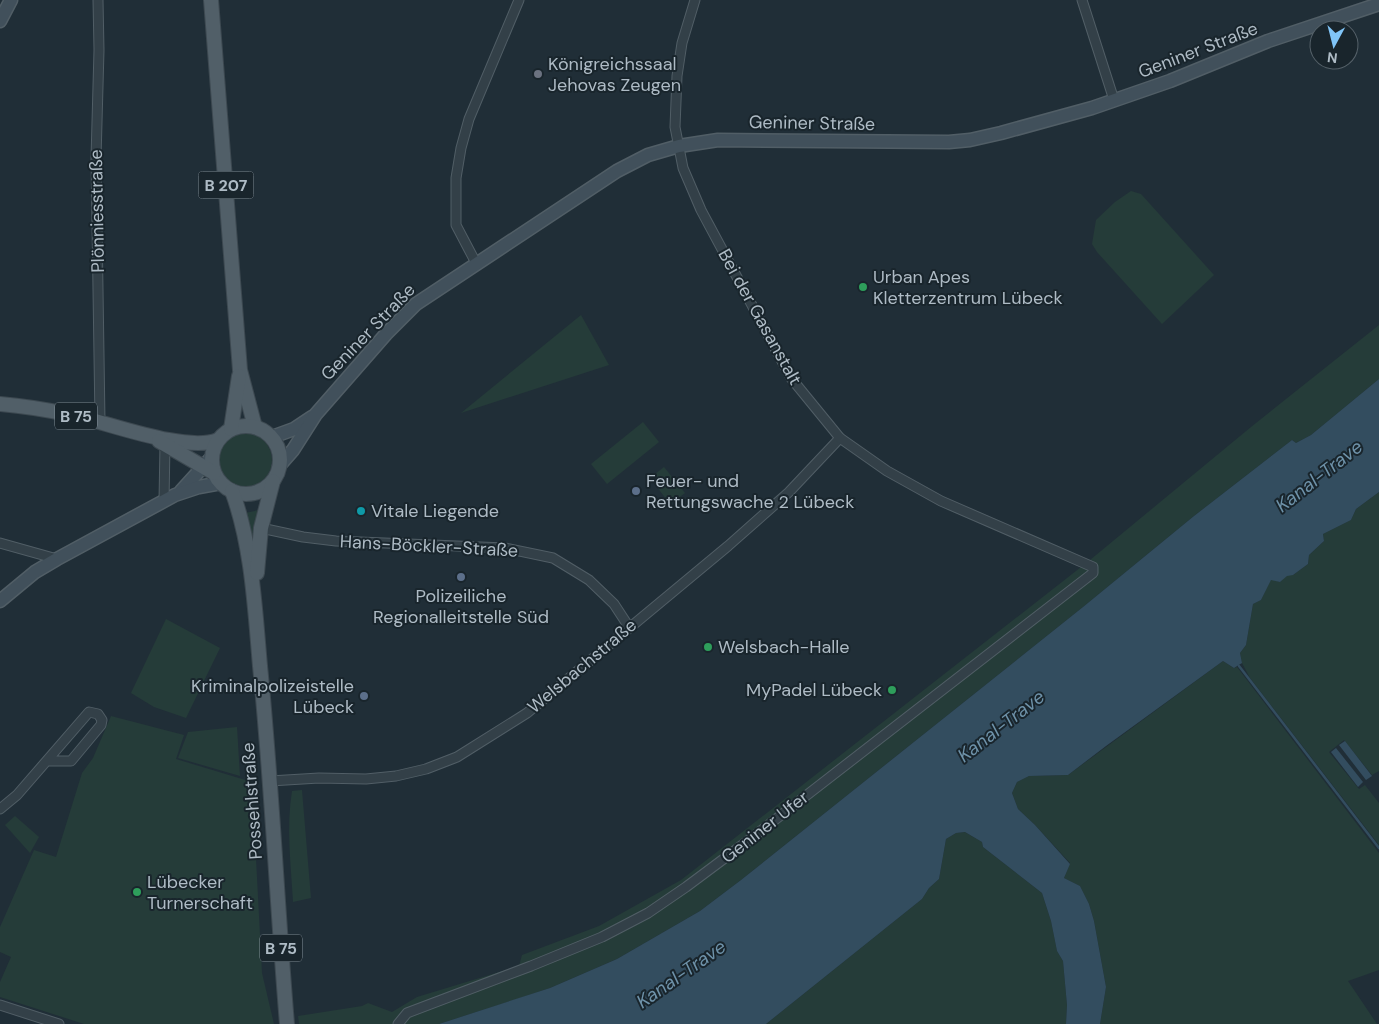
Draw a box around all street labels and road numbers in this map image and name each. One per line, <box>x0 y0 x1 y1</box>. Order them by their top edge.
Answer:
street label: Geniner Straße <box>1135 16 1261 84</box>
street label: Geniner Straße <box>749 110 875 136</box>
street label: Plönniesstraße <box>84 149 110 273</box>
road number: B 207 <box>198 172 254 198</box>
street label: Bei der Gasanstalt <box>713 245 807 389</box>
street label: Geniner Straße <box>315 278 421 386</box>
road number: B 75 <box>55 402 97 430</box>
street label: Hans-Böckler-Straße <box>339 529 519 563</box>
street label: Welsbachstraße <box>522 613 642 719</box>
street label: Possehlstraße <box>236 742 268 860</box>
street label: Geniner Ufer <box>716 785 814 869</box>
road number: B 75 <box>260 934 302 961</box>

